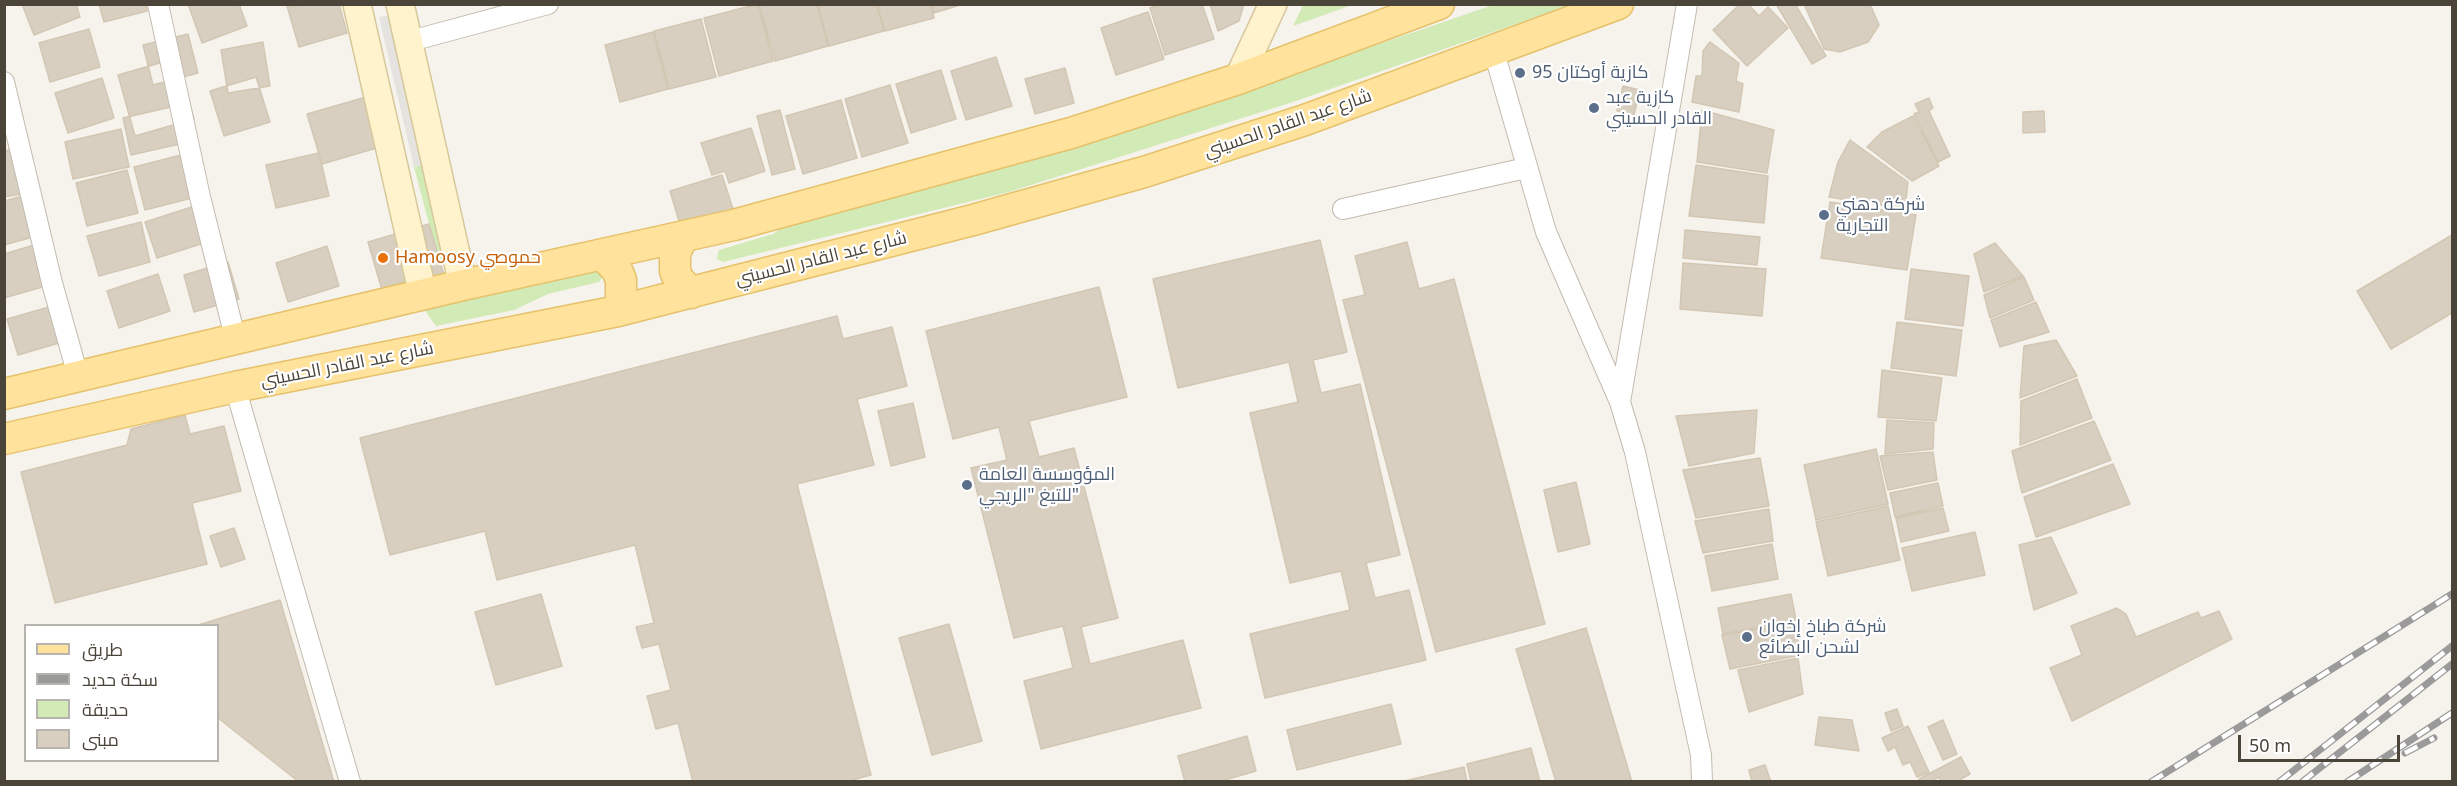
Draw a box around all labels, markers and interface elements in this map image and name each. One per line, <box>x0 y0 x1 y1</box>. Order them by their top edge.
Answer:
place label: كازية أوكتان 95 <box>1532 62 1648 84</box>
marker: كازية أوكتان 95 <box>1513 66 1527 80</box>
street label: شارع عبد القادر الحسيني <box>1201 85 1375 163</box>
place label: كازية عبد القادر الحسيني <box>1606 87 1712 130</box>
marker: كازية عبد القادر الحسيني <box>1587 101 1601 115</box>
place label: شركة دهني التجارية <box>1836 194 1925 236</box>
marker: شركة دهني التجارية <box>1817 208 1831 222</box>
street label: شارع عبد القادر الحسيني <box>733 227 909 291</box>
place label: Hamoosy حموصي <box>395 247 541 269</box>
marker: Hamoosy حموصي <box>376 251 390 265</box>
street label: شارع عبد القادر الحسيني <box>259 338 435 392</box>
place label: المؤوسسة العامة للتيغ "الريجي" <box>979 464 1115 506</box>
marker: المؤوسسة العامة للتيغ "الريجي" <box>960 478 974 492</box>
place label: شركة طباخ إخوان لشحن البضائع <box>1759 616 1886 658</box>
legend <box>24 624 219 762</box>
marker: شركة طباخ إخوان لشحن البضائع <box>1740 630 1754 644</box>
text: طريق <box>82 637 123 661</box>
text: سكة حديد <box>82 667 158 691</box>
text: حديقة <box>82 697 128 721</box>
scale bar <box>2241 723 2403 761</box>
text: مبنى <box>82 727 119 751</box>
text: 50 m <box>2249 733 2291 757</box>

